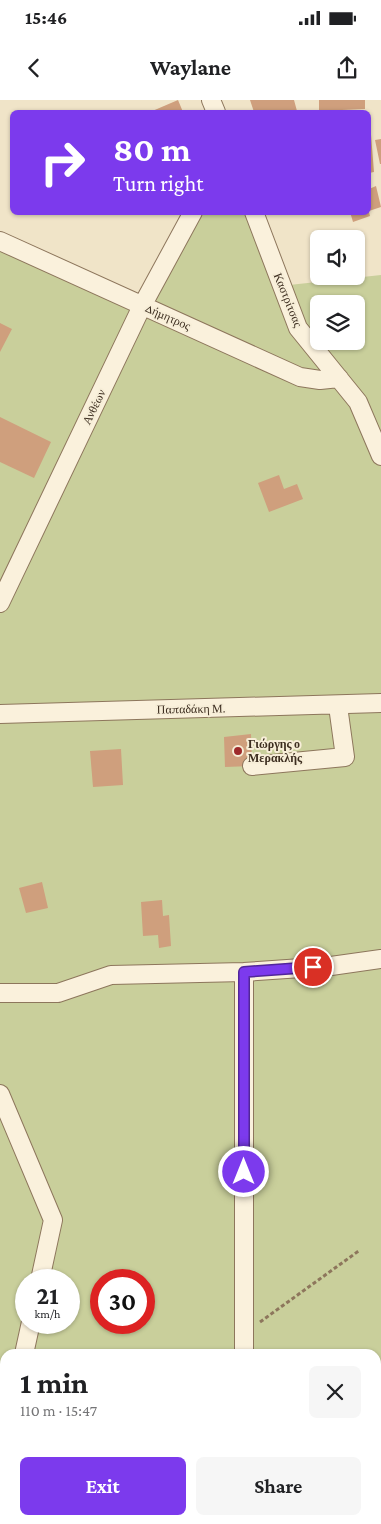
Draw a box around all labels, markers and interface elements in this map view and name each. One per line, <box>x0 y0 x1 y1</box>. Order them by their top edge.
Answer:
text: 15:46 <box>25 7 67 28</box>
icon: back <box>20 54 48 82</box>
icon: share <box>333 54 361 82</box>
text: Waylane <box>150 55 231 80</box>
icon: right <box>30 130 95 195</box>
text: 80 m <box>113 130 191 169</box>
text: Turn right <box>113 171 204 196</box>
map controls <box>310 230 365 350</box>
button: sound <box>310 230 365 285</box>
street label: Καστρίτσας <box>271 271 305 329</box>
button: layers <box>310 295 365 350</box>
street label: Δήμητρος <box>143 301 193 333</box>
street label: Ανθέων <box>80 387 109 427</box>
street label: Παπαδάκη Μ. <box>157 701 226 717</box>
place label: Γιώργης ο Μερακλής <box>248 737 303 765</box>
marker: Γιώργης ο Μερακλής <box>232 745 244 757</box>
pin <box>292 946 334 988</box>
icon: arrive <box>299 953 327 981</box>
position arrow <box>217 1145 269 1197</box>
speed limit sign: 30 <box>90 1269 155 1334</box>
text: 21 <box>36 1282 59 1309</box>
text: km/h <box>35 1307 60 1321</box>
text: 1 min <box>20 1366 88 1399</box>
button: close <box>309 1366 361 1418</box>
text: 110 m · 15:47 <box>20 1402 97 1419</box>
button: Exit <box>20 1457 186 1515</box>
button: Share <box>196 1457 361 1515</box>

